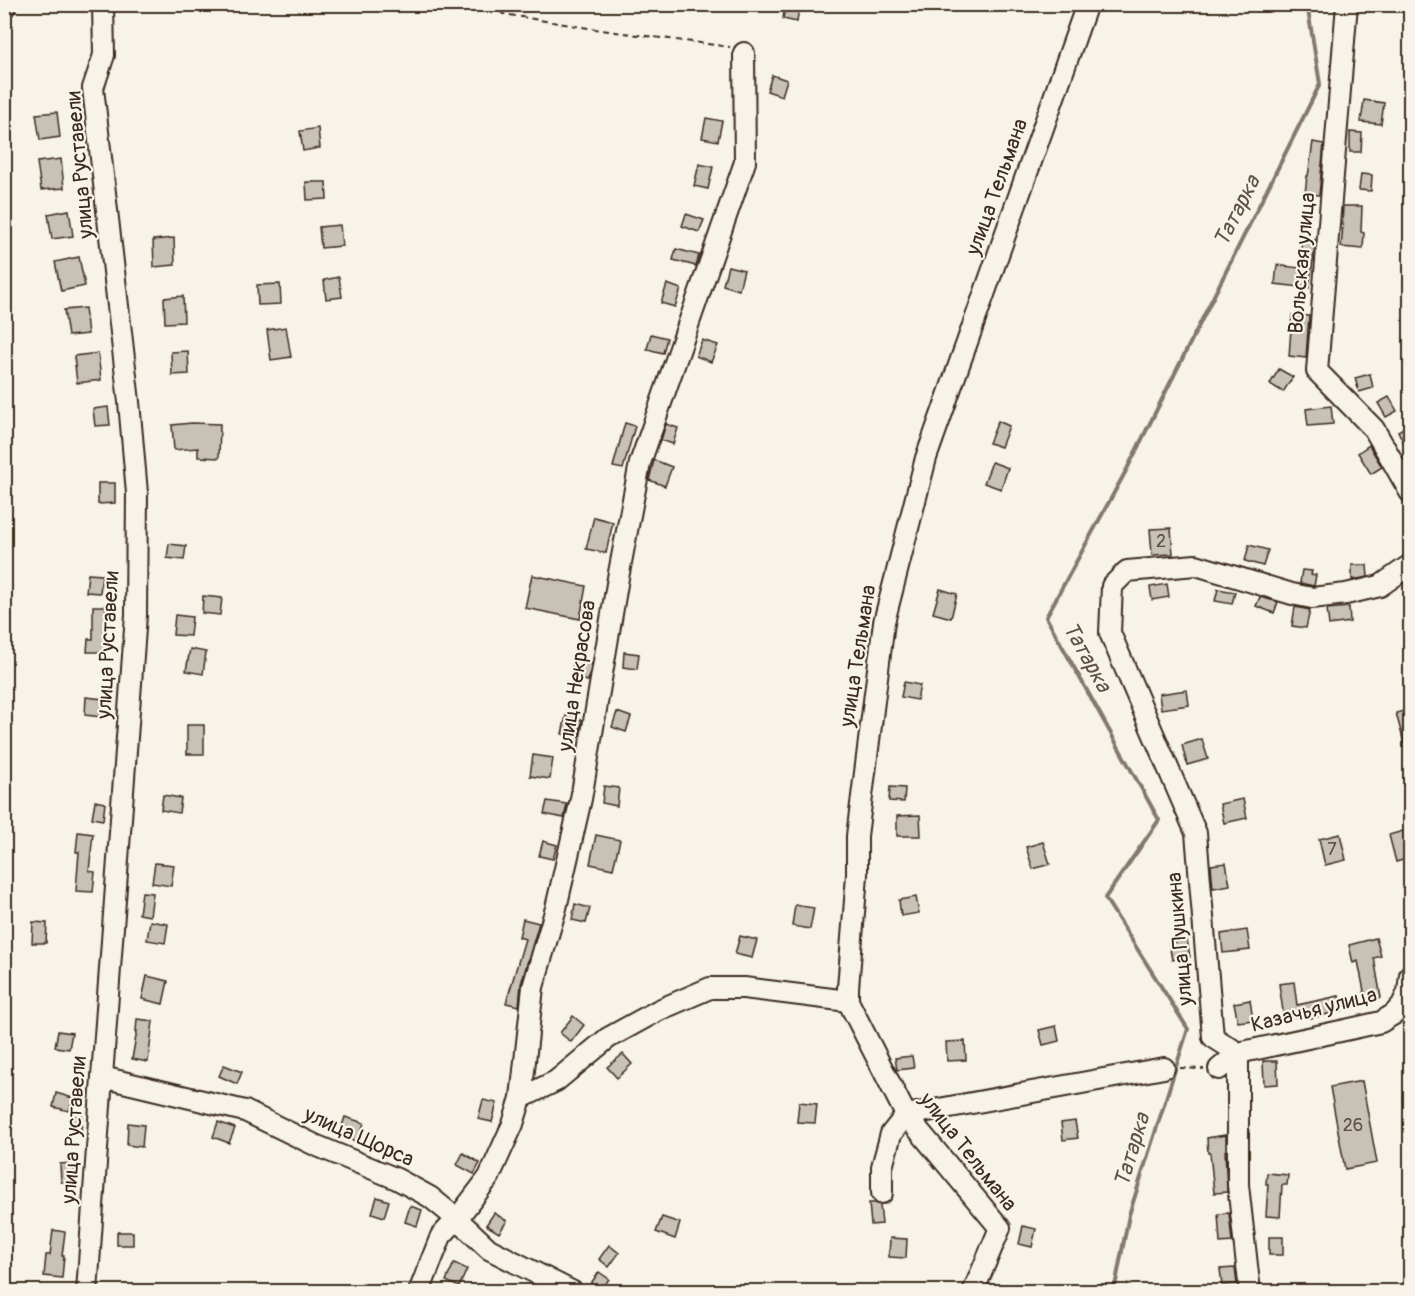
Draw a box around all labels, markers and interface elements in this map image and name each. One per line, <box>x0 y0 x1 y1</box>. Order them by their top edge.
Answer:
street label: улица Руставели <box>60 90 100 241</box>
street label: улица Тельмана <box>959 115 1034 260</box>
water label: Татарка <box>1207 169 1267 251</box>
street label: Вольская улица <box>1282 191 1322 335</box>
house number: 2 <box>1156 530 1166 553</box>
street label: улица Руставели <box>91 570 125 721</box>
street label: улица Тельмана <box>833 583 883 730</box>
street label: улица Некрасова <box>552 598 602 755</box>
water label: Татарка <box>1056 617 1118 698</box>
house number: 7 <box>1327 838 1337 861</box>
street label: улица Пушкина <box>1161 871 1199 1008</box>
street label: Казачья улица <box>1248 981 1380 1039</box>
street label: улица Руставели <box>55 1055 93 1206</box>
street label: улица Тельмана <box>913 1086 1023 1217</box>
street label: улица Щорса <box>299 1100 418 1173</box>
water label: Татарка <box>1108 1108 1157 1190</box>
house number: 26 <box>1343 1114 1363 1137</box>

